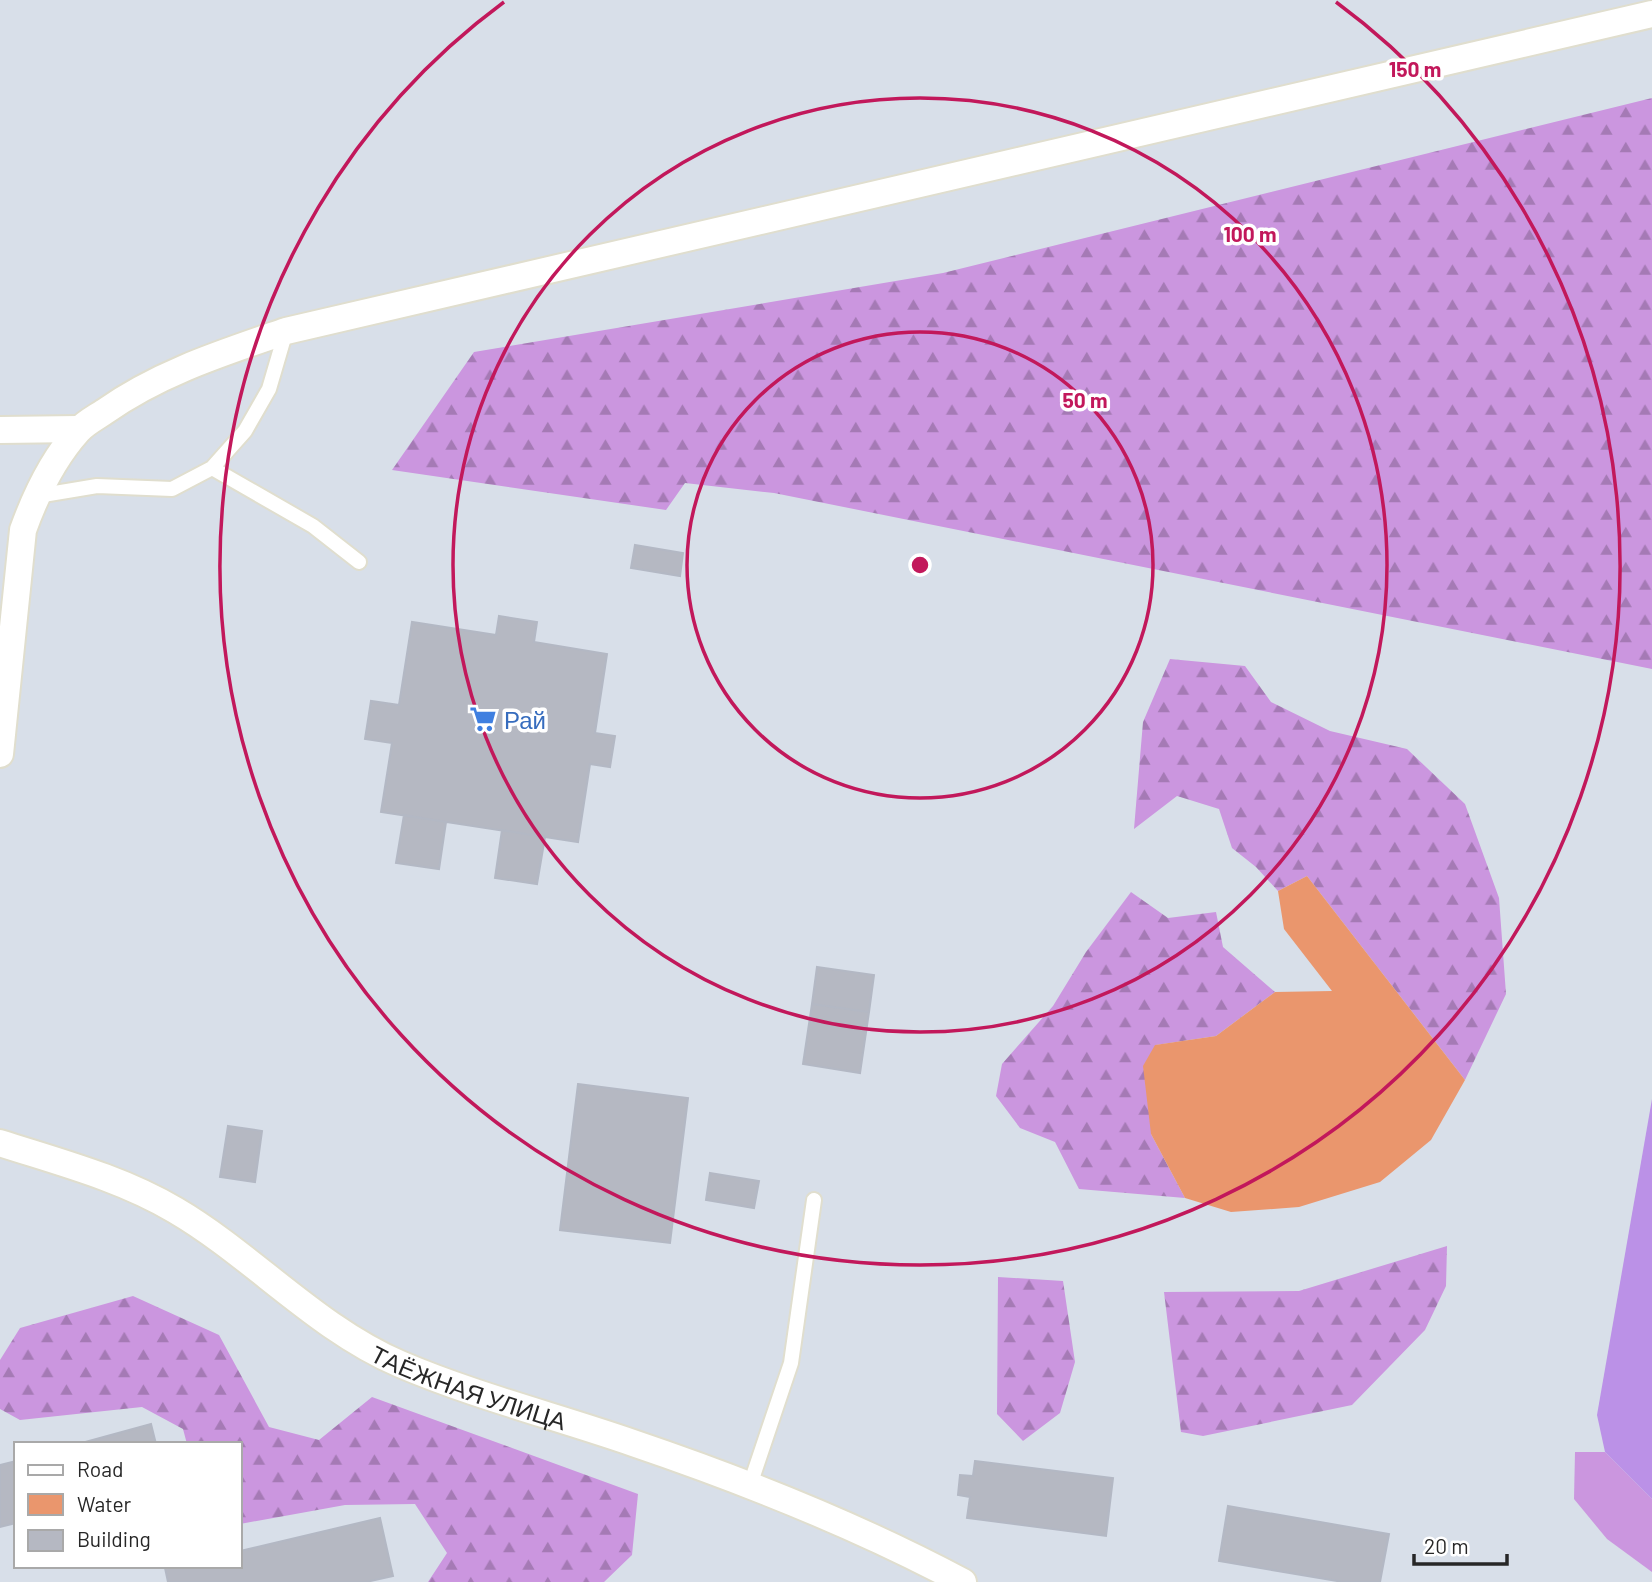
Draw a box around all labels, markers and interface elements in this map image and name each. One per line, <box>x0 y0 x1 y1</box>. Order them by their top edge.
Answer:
text: 150 m <box>1389 56 1441 81</box>
text: 100 m <box>1223 221 1277 246</box>
text: 50 m <box>1062 387 1108 412</box>
centre of rings <box>908 553 932 577</box>
supermarket icon: Рай <box>468 704 498 734</box>
place label: Рай <box>504 705 546 734</box>
street label: ТАЁЖНАЯ УЛИЦА <box>367 1338 570 1435</box>
legend <box>14 1442 242 1568</box>
text: Road <box>77 1456 123 1481</box>
text: Water <box>77 1491 132 1516</box>
scale bar <box>1414 1522 1507 1566</box>
text: Building <box>77 1526 151 1551</box>
text: 20 m <box>1424 1533 1469 1558</box>

